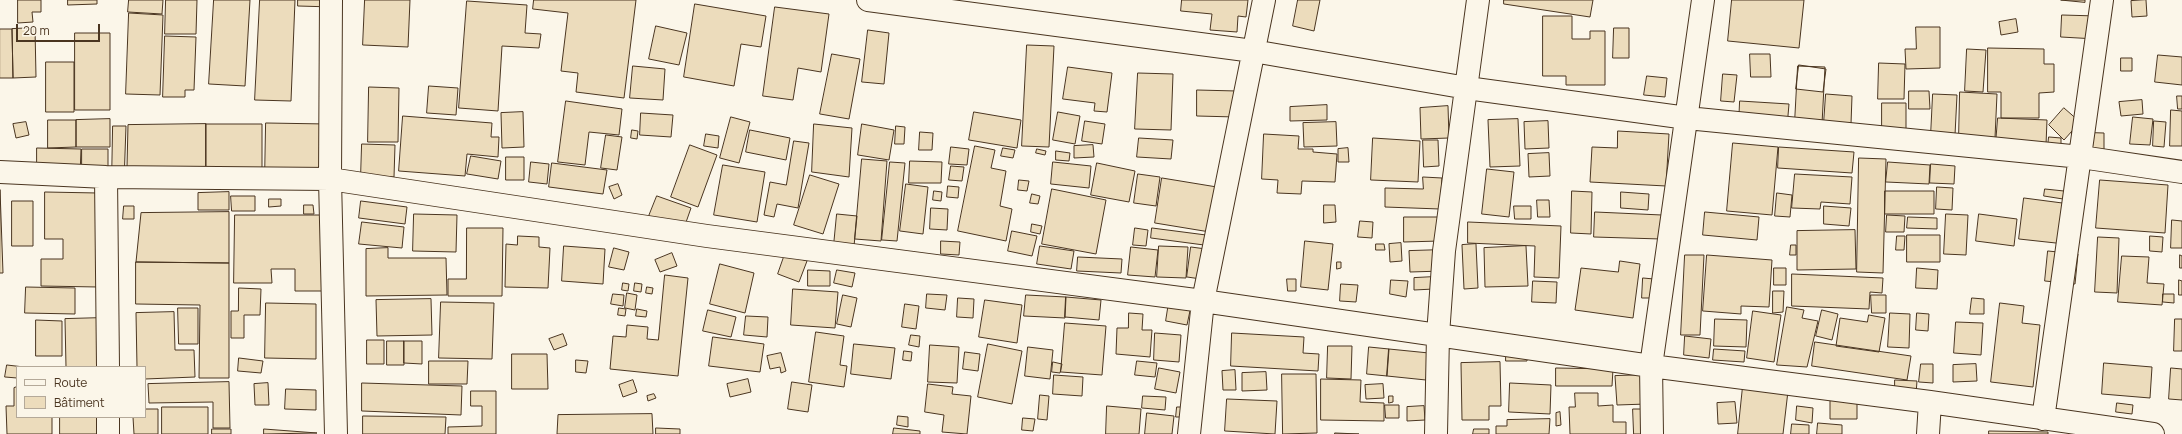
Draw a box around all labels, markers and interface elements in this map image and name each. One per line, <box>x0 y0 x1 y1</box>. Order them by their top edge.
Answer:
scale bar <box>18 16 102 42</box>
text: 20 m <box>23 22 50 39</box>
legend <box>16 366 146 418</box>
text: Route <box>54 374 87 391</box>
text: Bâtiment <box>54 394 105 411</box>

